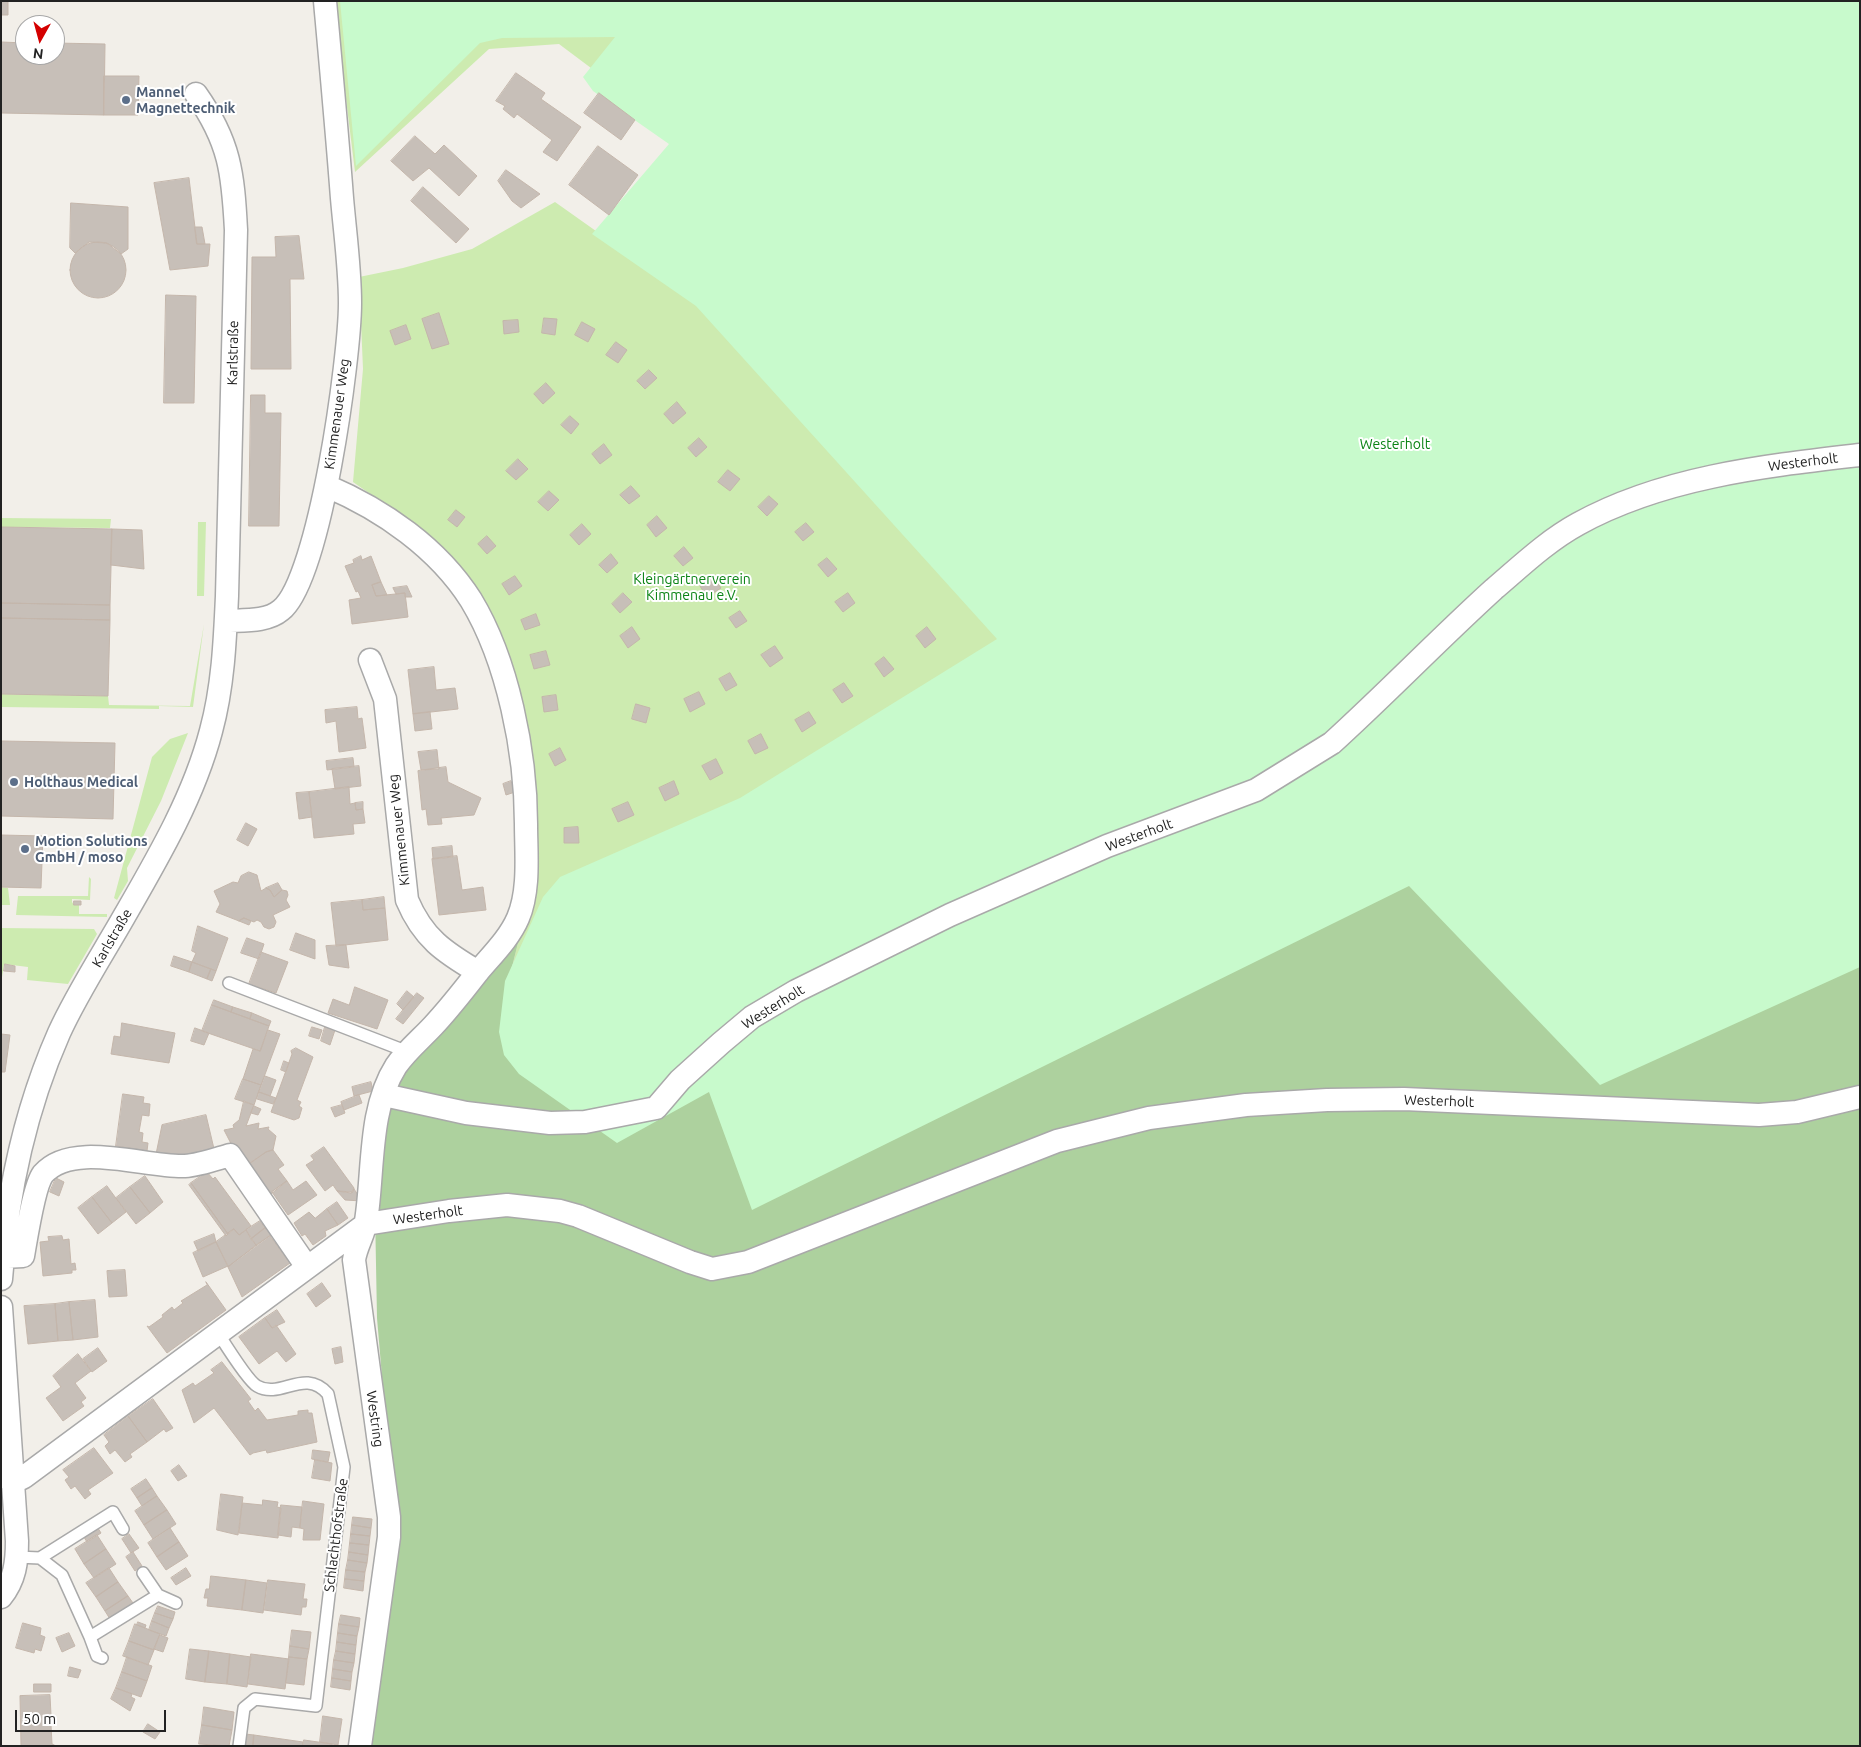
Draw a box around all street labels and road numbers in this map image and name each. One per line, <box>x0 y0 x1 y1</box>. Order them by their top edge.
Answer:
street label: Karlstraße <box>224 320 242 386</box>
street label: Kimmenauer Weg <box>321 357 353 471</box>
street label: Westerholt <box>1767 449 1839 475</box>
street label: Kimmenauer Weg <box>385 773 413 887</box>
street label: Westerholt <box>1103 815 1175 855</box>
street label: Karlstraße <box>88 906 136 970</box>
street label: Westerholt <box>739 981 807 1033</box>
street label: Westerholt <box>1404 1091 1474 1111</box>
street label: Westerholt <box>392 1202 464 1228</box>
street label: Westring <box>363 1390 387 1448</box>
street label: Schlachthofstraße <box>321 1477 351 1593</box>

